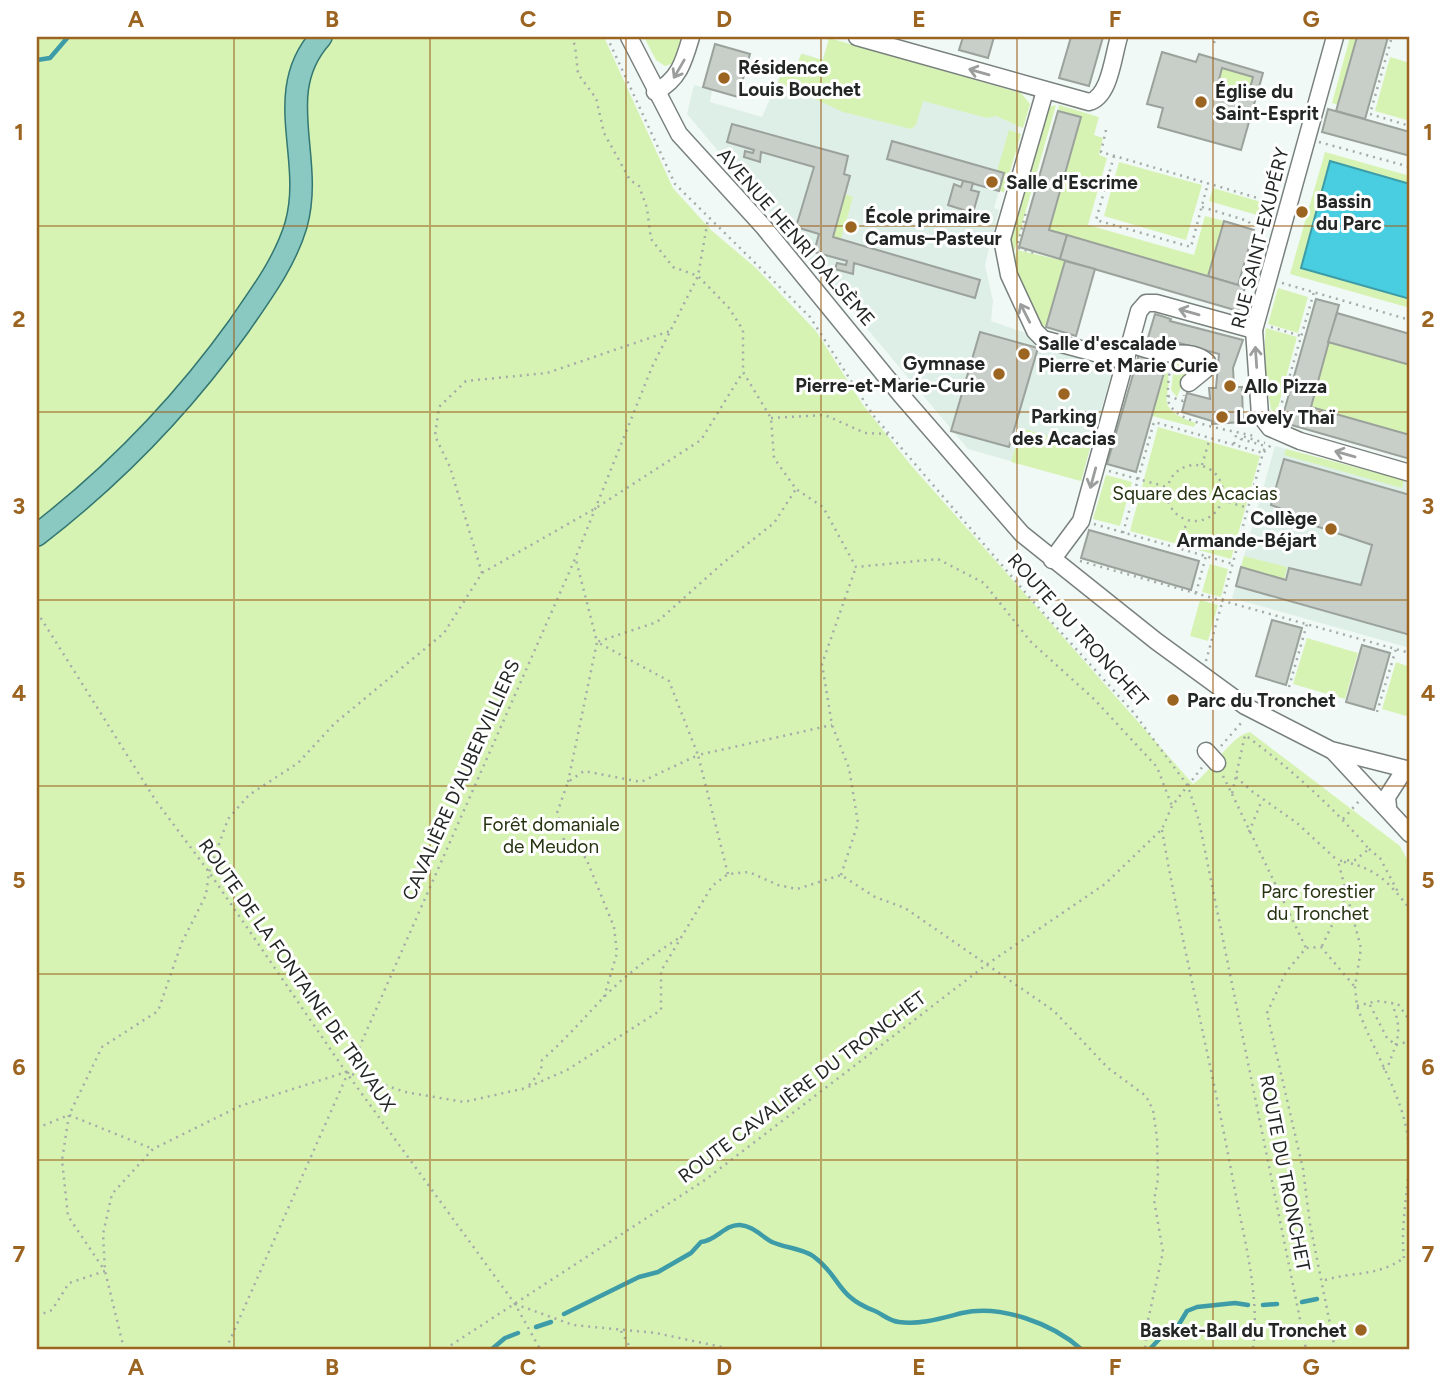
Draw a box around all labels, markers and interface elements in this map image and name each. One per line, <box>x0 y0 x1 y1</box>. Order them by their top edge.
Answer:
text: A <box>128 5 145 33</box>
text: B <box>325 5 339 33</box>
text: C <box>520 5 537 33</box>
text: D <box>716 5 732 33</box>
text: E <box>912 5 926 33</box>
text: F <box>1109 5 1122 33</box>
text: G <box>1302 5 1320 33</box>
place label: Résidence Louis Bouchet <box>738 56 862 101</box>
one-way arrow <box>672 58 686 78</box>
one-way arrow <box>968 65 991 78</box>
marker: Résidence Louis Bouchet <box>716 70 732 86</box>
place label: Église du Saint-Esprit <box>1215 80 1319 125</box>
marker: Église du Saint-Esprit <box>1193 94 1209 110</box>
text: 1 <box>14 118 24 146</box>
text: 1 <box>1423 118 1433 146</box>
street label: AVENUE HENRI DALSÈME <box>712 143 880 331</box>
street label: RUE SAINT-EXUPÉRY <box>1226 144 1294 331</box>
place label: Salle d'Escrime <box>1006 171 1138 194</box>
marker: Salle d'Escrime <box>984 174 1000 190</box>
place label: Bassin du Parc <box>1316 190 1382 235</box>
marker: Bassin du Parc <box>1294 204 1310 220</box>
place label: École primaire Camus–Pasteur <box>865 205 1002 250</box>
marker: École primaire Camus–Pasteur <box>843 219 859 235</box>
one-way arrow <box>1018 303 1031 324</box>
one-way arrow <box>1178 304 1200 317</box>
text: 2 <box>12 305 26 333</box>
text: 2 <box>1421 305 1435 333</box>
place label: Salle d'escalade Pierre et Marie Curie <box>1038 332 1218 377</box>
marker: Salle d'escalade Pierre et Marie Curie <box>1016 346 1032 362</box>
one-way arrow <box>1249 346 1262 369</box>
place label: Gymnase Pierre-et-Marie-Curie <box>795 352 985 397</box>
marker: Gymnase Pierre-et-Marie-Curie <box>991 366 1007 382</box>
place label: Allo Pizza <box>1244 375 1327 398</box>
marker: Allo Pizza <box>1222 378 1238 394</box>
marker: Parking des Acacias <box>1056 386 1072 402</box>
place label: Parking des Acacias <box>1012 405 1116 450</box>
place label: Lovely Thaï <box>1236 406 1336 429</box>
marker: Lovely Thaï <box>1214 409 1230 425</box>
one-way arrow <box>1334 447 1356 460</box>
one-way arrow <box>1086 466 1099 488</box>
park label: Square des Acacias <box>1112 482 1278 505</box>
text: 3 <box>13 492 25 520</box>
text: 3 <box>1422 492 1434 520</box>
place label: Collège Armande-Béjart <box>1176 507 1317 552</box>
marker: Collège Armande-Béjart <box>1323 521 1339 537</box>
street label: ROUTE DU TRONCHET <box>1003 548 1153 712</box>
street label: CAVALIÈRE D'AUBERVILLIERS <box>397 656 525 904</box>
text: 4 <box>12 679 26 707</box>
text: 4 <box>1421 679 1435 707</box>
place label: Parc du Tronchet <box>1187 689 1336 712</box>
marker: Parc du Tronchet <box>1165 692 1181 708</box>
park label: Forêt domaniale de Meudon <box>482 813 620 858</box>
street label: ROUTE DE LA FONTAINE DE TRIVAUX <box>194 834 400 1116</box>
text: 5 <box>12 866 26 894</box>
text: 5 <box>1421 866 1435 894</box>
park label: Parc forestier du Tronchet <box>1261 880 1376 925</box>
street label: ROUTE CAVALIÈRE DU TRONCHET <box>674 986 931 1188</box>
text: 6 <box>12 1053 26 1081</box>
text: 6 <box>1421 1053 1435 1081</box>
street label: ROUTE DU TRONCHET <box>1255 1073 1315 1273</box>
text: 7 <box>13 1240 26 1268</box>
text: 7 <box>1422 1240 1435 1268</box>
place label: Basket-Ball du Tronchet <box>1140 1319 1347 1342</box>
marker: Basket-Ball du Tronchet <box>1353 1322 1369 1338</box>
text: A <box>128 1353 145 1381</box>
text: B <box>325 1353 339 1381</box>
text: C <box>520 1353 537 1381</box>
text: D <box>716 1353 732 1381</box>
text: E <box>912 1353 926 1381</box>
text: F <box>1109 1353 1122 1381</box>
text: G <box>1302 1353 1320 1381</box>

